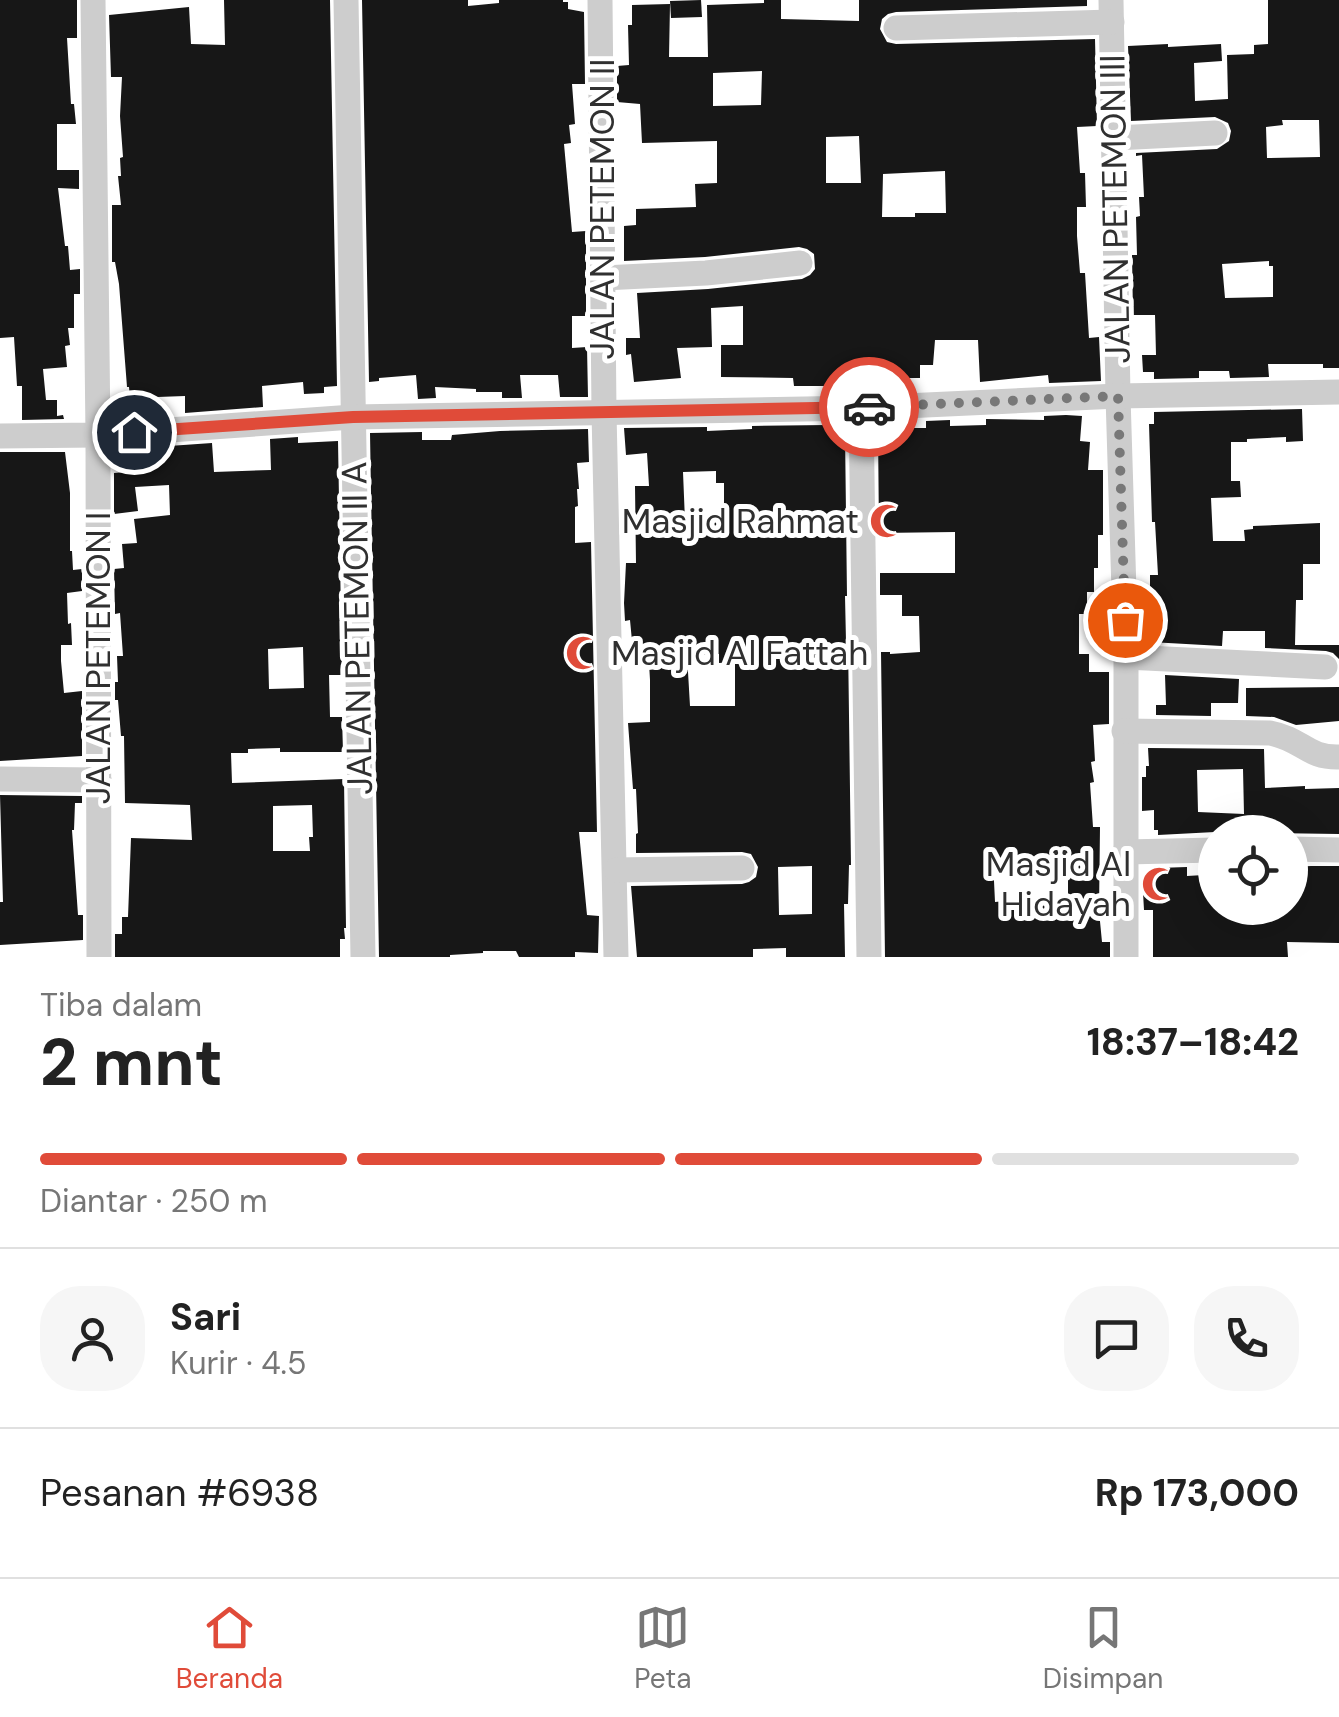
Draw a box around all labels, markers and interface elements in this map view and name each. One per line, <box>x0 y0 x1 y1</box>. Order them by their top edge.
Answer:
street label: JALAN PETEMON III <box>1089 54 1141 364</box>
street label: JALAN PETEMON II <box>579 59 625 359</box>
courier <box>819 357 919 457</box>
icon: car <box>842 380 897 435</box>
pin <box>92 390 177 475</box>
icon: home <box>107 405 162 460</box>
street label: JALAN PETEMON II A <box>331 461 383 795</box>
place label: Masjid Rahmat <box>622 498 859 544</box>
mosque icon: Masjid Rahmat <box>868 502 906 540</box>
street label: JALAN PETEMON I <box>75 512 121 804</box>
pin <box>1083 578 1168 663</box>
icon: bag <box>1098 593 1153 648</box>
place label: Masjid Al Fattah <box>611 630 868 676</box>
mosque icon: Masjid Al Fattah <box>564 634 602 672</box>
map controls <box>1198 815 1308 925</box>
button: locate <box>1198 815 1308 925</box>
place label: Masjid Al Hidayah <box>986 841 1131 927</box>
mosque icon: Masjid Al Hidayah <box>1140 865 1178 903</box>
text: Tiba dalam <box>40 984 202 1026</box>
text: 18:37–18:42 <box>1087 1017 1299 1067</box>
text: 2 mnt <box>40 1021 223 1105</box>
text: Diantar · 250 m <box>40 1180 268 1222</box>
button: person <box>40 1286 145 1391</box>
button: chat <box>1064 1286 1169 1391</box>
button: phone <box>1194 1286 1299 1391</box>
text: Sari <box>170 1292 241 1342</box>
text: Kurir · 4.5 <box>170 1342 306 1384</box>
text: Pesanan #6938 <box>40 1468 319 1518</box>
text: Rp 173,000 <box>1095 1468 1299 1518</box>
tab: Beranda <box>176 1600 283 1697</box>
tab: Peta <box>634 1600 691 1697</box>
tab: Disimpan <box>1043 1600 1163 1697</box>

